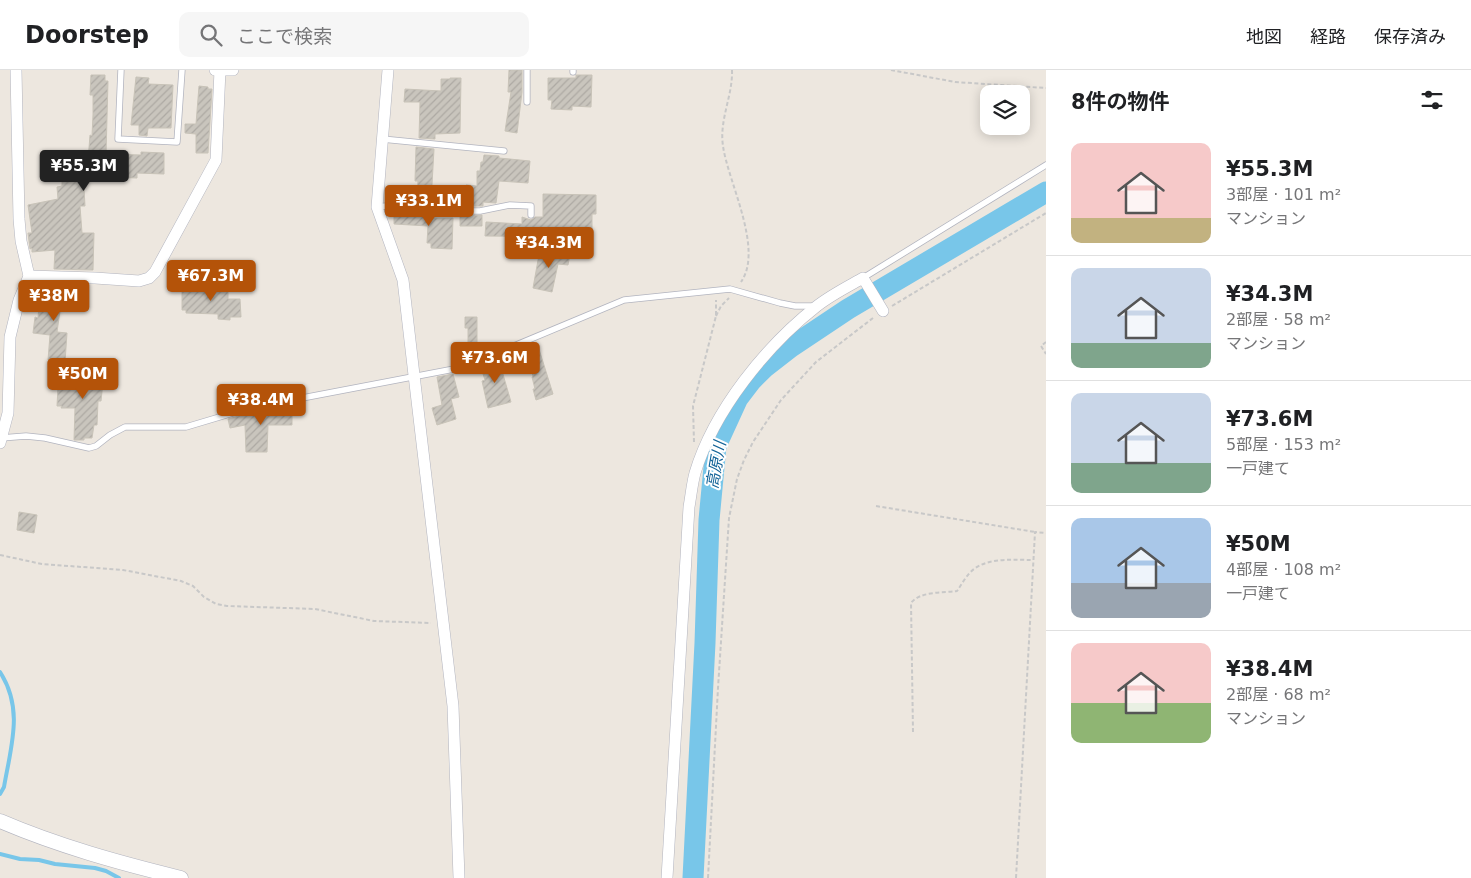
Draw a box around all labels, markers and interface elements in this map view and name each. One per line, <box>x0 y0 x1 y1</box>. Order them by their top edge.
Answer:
search box <box>179 12 529 57</box>
text: Doorstep <box>25 21 149 49</box>
icon: search <box>197 21 225 49</box>
text: ここで検索 <box>237 25 332 47</box>
text: 地図 <box>1246 26 1282 47</box>
text: 経路 <box>1310 26 1346 47</box>
text: 保存済み <box>1374 26 1446 47</box>
map controls <box>980 85 1030 135</box>
button: layers <box>980 85 1030 135</box>
icon: filters <box>1418 86 1446 114</box>
text: 8件の物件 <box>1071 90 1170 114</box>
pin: ¥55.3M <box>43 150 125 192</box>
text: ¥55.3M <box>51 156 117 175</box>
text: ¥55.3M <box>1226 157 1313 181</box>
icon: home <box>1111 163 1171 223</box>
pin: ¥33.1M <box>388 184 470 227</box>
text: 3部屋 · 101 m² <box>1226 185 1341 204</box>
text: ¥33.1M <box>396 191 462 210</box>
text: マンション <box>1226 209 1306 228</box>
pin: ¥34.3M <box>508 226 590 269</box>
text: ¥34.3M <box>516 233 582 252</box>
pin: ¥67.3M <box>170 260 252 302</box>
text: ¥67.3M <box>178 266 244 285</box>
pin: ¥38M <box>24 280 84 322</box>
text: ¥34.3M <box>1226 282 1313 306</box>
text: ¥38M <box>29 286 79 305</box>
icon: home <box>1111 288 1171 348</box>
text: 2部屋 · 58 m² <box>1226 310 1331 329</box>
text: マンション <box>1226 334 1306 353</box>
pin: ¥73.6M <box>454 342 536 384</box>
text: ¥73.6M <box>462 348 528 367</box>
pin: ¥50M <box>53 358 113 400</box>
text: ¥50M <box>58 364 108 383</box>
pin: ¥38.4M <box>220 384 302 426</box>
text: ¥38.4M <box>228 390 294 409</box>
text: ¥73.6M <box>1226 407 1313 431</box>
icon: home <box>1111 413 1171 473</box>
text: 5部屋 · 153 m² <box>1226 435 1341 454</box>
water label: 高原川 <box>702 438 730 490</box>
text: 一戸建て <box>1226 459 1290 478</box>
text: ¥50M <box>1226 532 1291 556</box>
icon: home <box>1111 538 1171 598</box>
text: 4部屋 · 108 m² <box>1226 560 1341 579</box>
text: 一戸建て <box>1226 584 1290 603</box>
text: ¥38.4M <box>1226 657 1313 681</box>
icon: home <box>1111 663 1171 723</box>
text: 2部屋 · 68 m² <box>1226 685 1331 704</box>
text: マンション <box>1226 709 1306 728</box>

